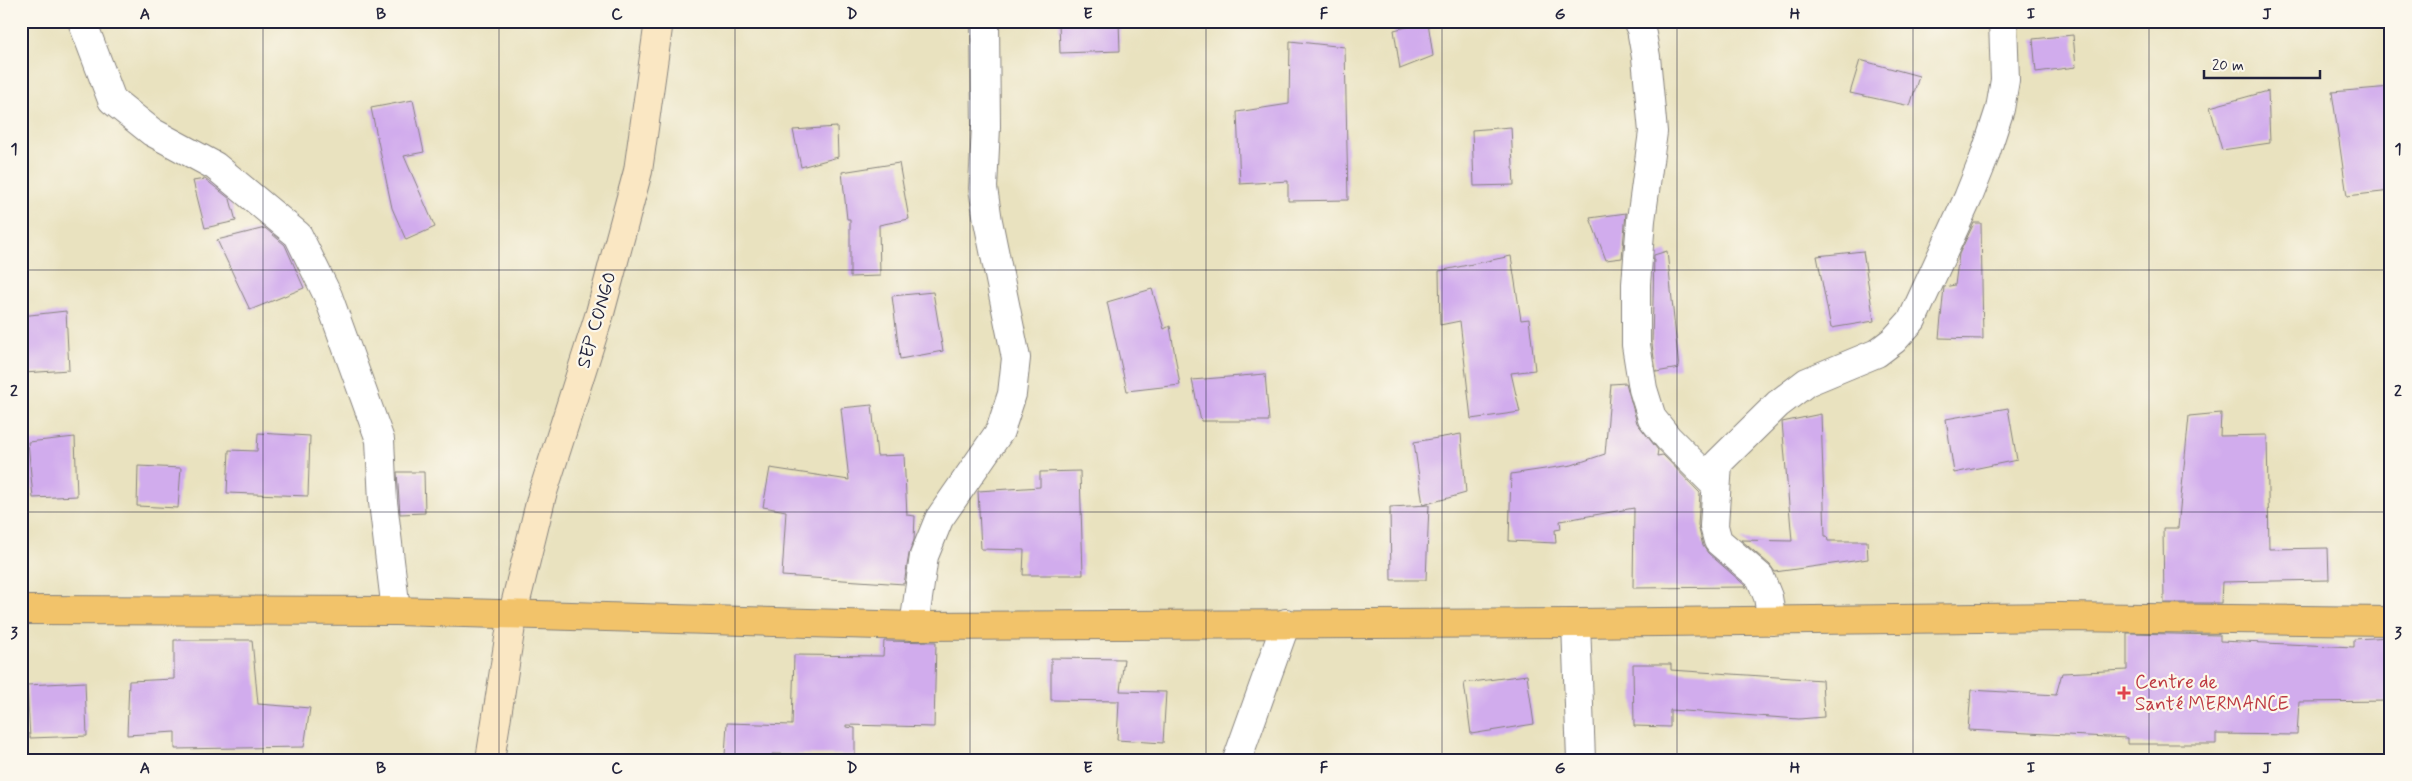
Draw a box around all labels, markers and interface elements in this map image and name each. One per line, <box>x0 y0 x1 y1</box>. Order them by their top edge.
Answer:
text: A <box>140 4 150 25</box>
text: B <box>376 4 386 25</box>
text: C <box>611 4 623 25</box>
text: D <box>846 4 858 25</box>
text: E <box>1083 4 1093 25</box>
text: F <box>1320 4 1329 25</box>
text: G <box>1555 4 1566 25</box>
text: H <box>1790 4 1801 25</box>
text: I <box>2027 4 2036 25</box>
text: J <box>2262 4 2272 25</box>
scale bar <box>2204 48 2321 80</box>
text: 20 m <box>2212 56 2244 76</box>
text: 1 <box>10 139 18 160</box>
text: 1 <box>2394 139 2402 160</box>
street label: SEP CONGO <box>571 269 623 371</box>
text: 2 <box>10 381 18 402</box>
text: 2 <box>2394 381 2402 402</box>
text: 3 <box>10 623 18 644</box>
text: 3 <box>2394 623 2402 644</box>
place label: Centre de Santé MERMANCE <box>2135 670 2289 717</box>
marker: Centre de Santé MERMANCE <box>2117 686 2131 700</box>
text: A <box>140 758 150 779</box>
text: B <box>376 758 386 779</box>
text: C <box>611 758 623 779</box>
text: D <box>846 758 858 779</box>
text: E <box>1083 758 1093 779</box>
text: F <box>1320 758 1329 779</box>
text: G <box>1555 758 1566 779</box>
text: H <box>1790 758 1801 779</box>
text: I <box>2027 758 2036 779</box>
text: J <box>2262 758 2272 779</box>

